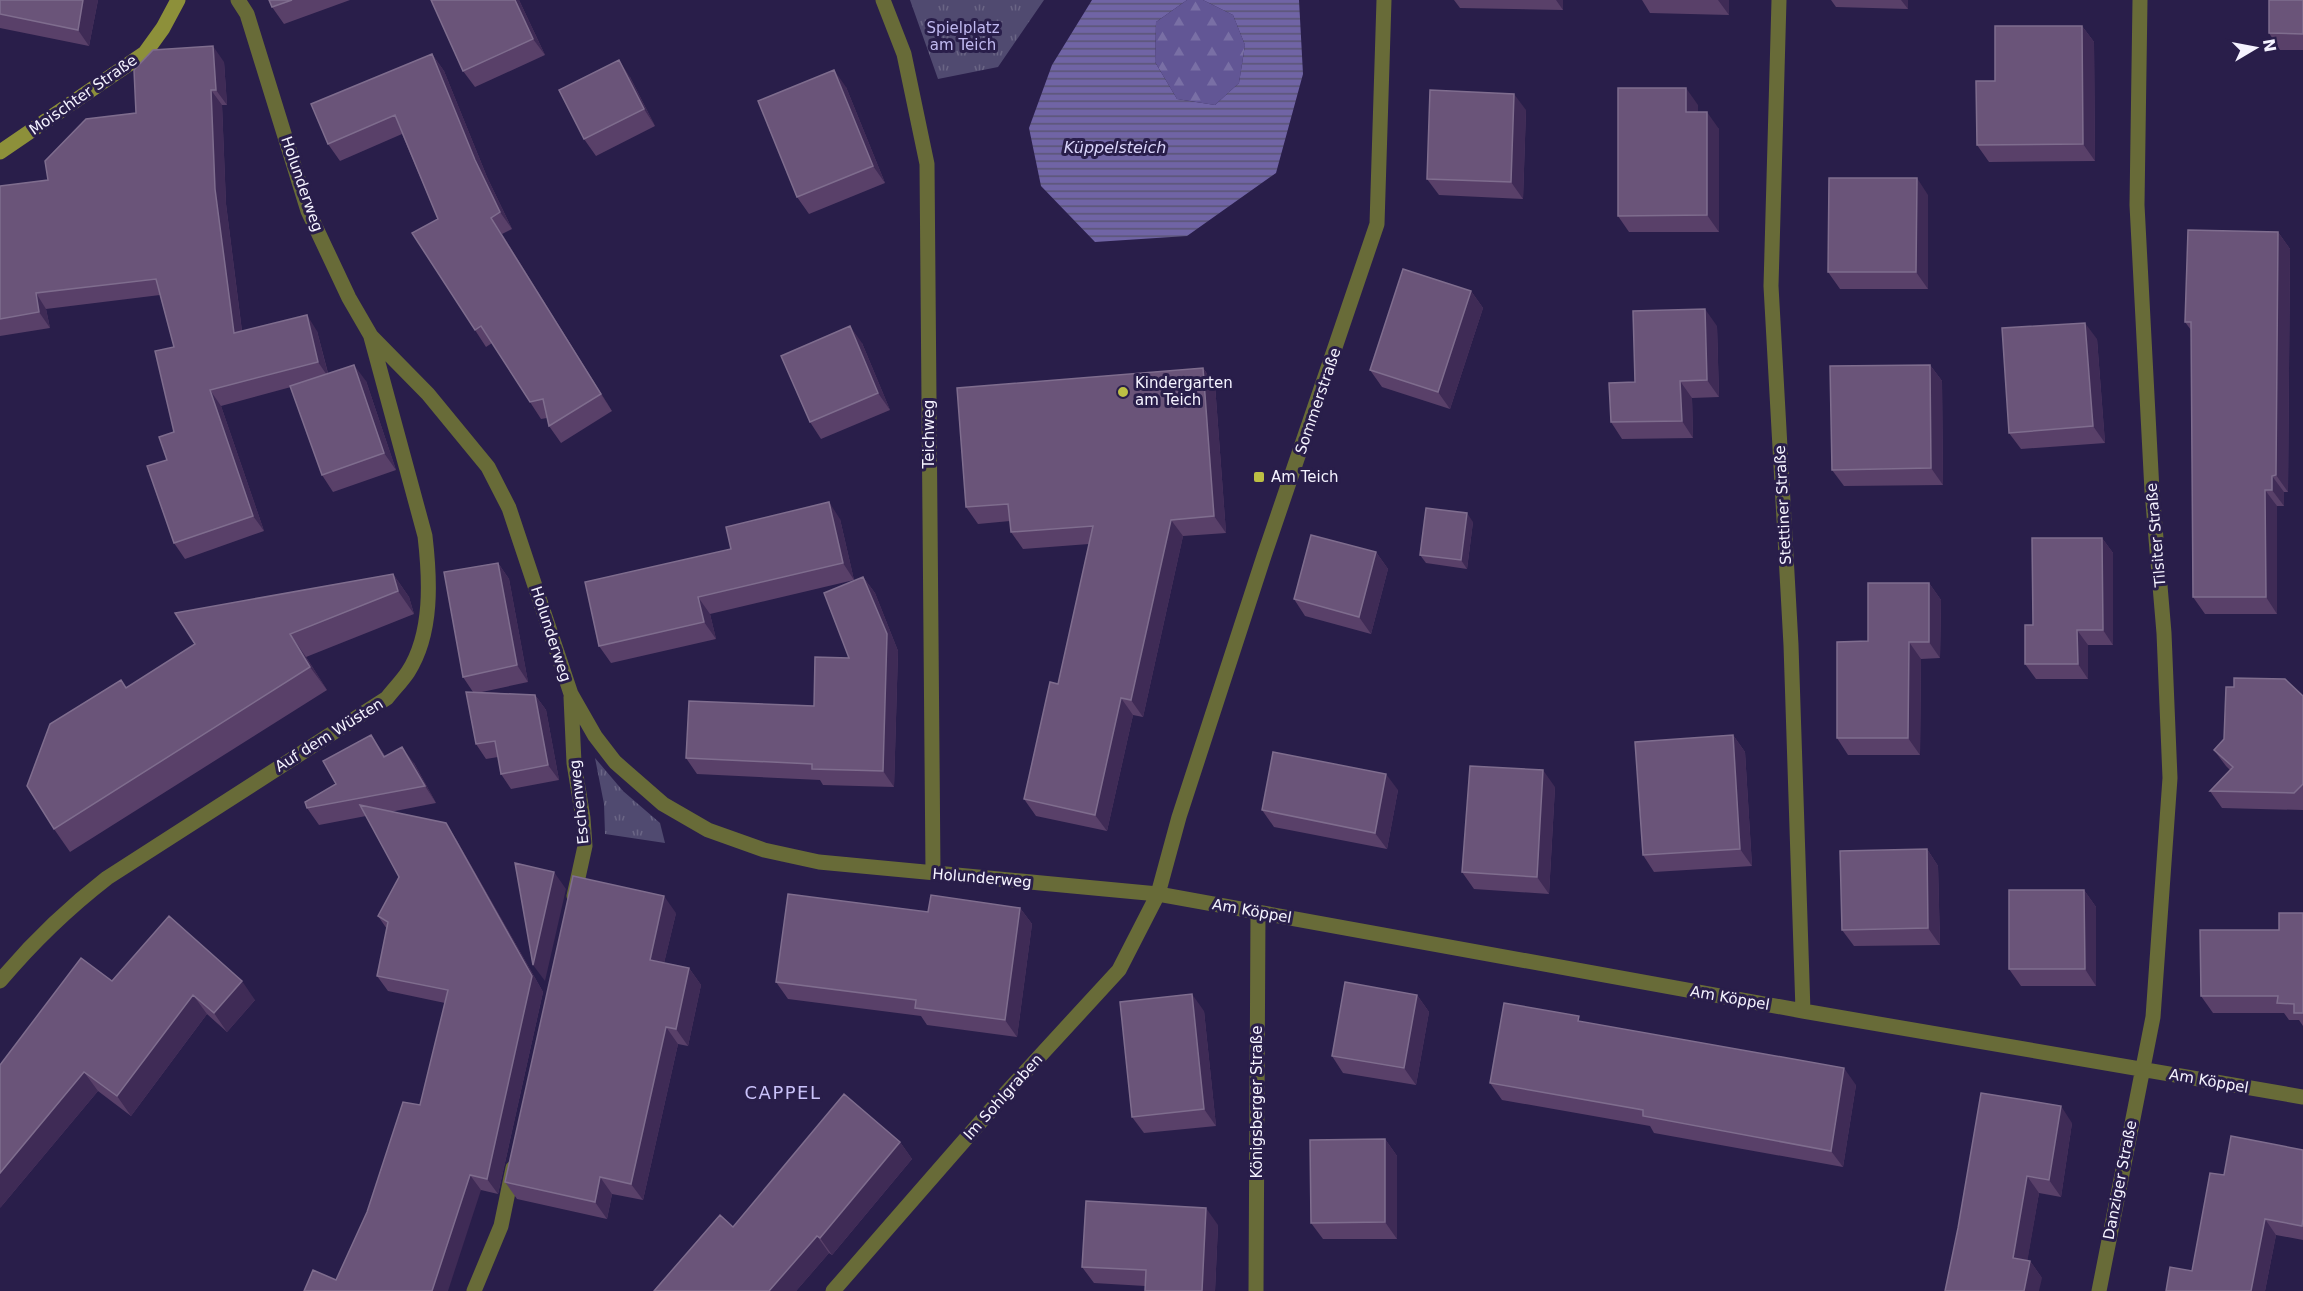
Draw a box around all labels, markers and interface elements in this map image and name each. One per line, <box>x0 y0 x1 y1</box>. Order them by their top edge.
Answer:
north arrow <box>2225 18 2285 78</box>
park label: Spielplatz am Teich <box>926 19 1000 54</box>
text: N <box>2259 37 2280 54</box>
street label: Moischter Straße <box>26 51 140 139</box>
street label: Holunderweg <box>277 134 327 234</box>
water label: Küppelsteich <box>1064 138 1166 157</box>
street label: Sommerstraße <box>1291 346 1345 456</box>
place label: Kindergarten am Teich <box>1135 374 1233 409</box>
marker: Kindergarten am Teich <box>1116 385 1130 399</box>
street label: Teichweg <box>920 400 938 469</box>
street label: Stettiner Straße <box>1771 445 1795 565</box>
place label: Am Teich <box>1271 468 1338 486</box>
marker: Am Teich <box>1252 470 1266 484</box>
street label: Tilsiter Straße <box>2142 482 2170 589</box>
street label: Holunderweg <box>527 584 575 684</box>
street label: Auf dem Wüsten <box>272 694 386 776</box>
street label: Eschenweg <box>566 759 592 845</box>
street label: Holunderweg <box>932 865 1032 891</box>
street label: Am Köppel <box>1211 895 1293 927</box>
street label: Am Köppel <box>1689 982 1771 1014</box>
street label: Königsberger Straße <box>1248 1025 1266 1179</box>
street label: Im Sohlgraben <box>960 1050 1046 1144</box>
street label: Am Köppel <box>2168 1065 2250 1097</box>
district label: CAPPEL <box>745 1082 822 1103</box>
street label: Danziger Straße <box>2100 1119 2140 1241</box>

